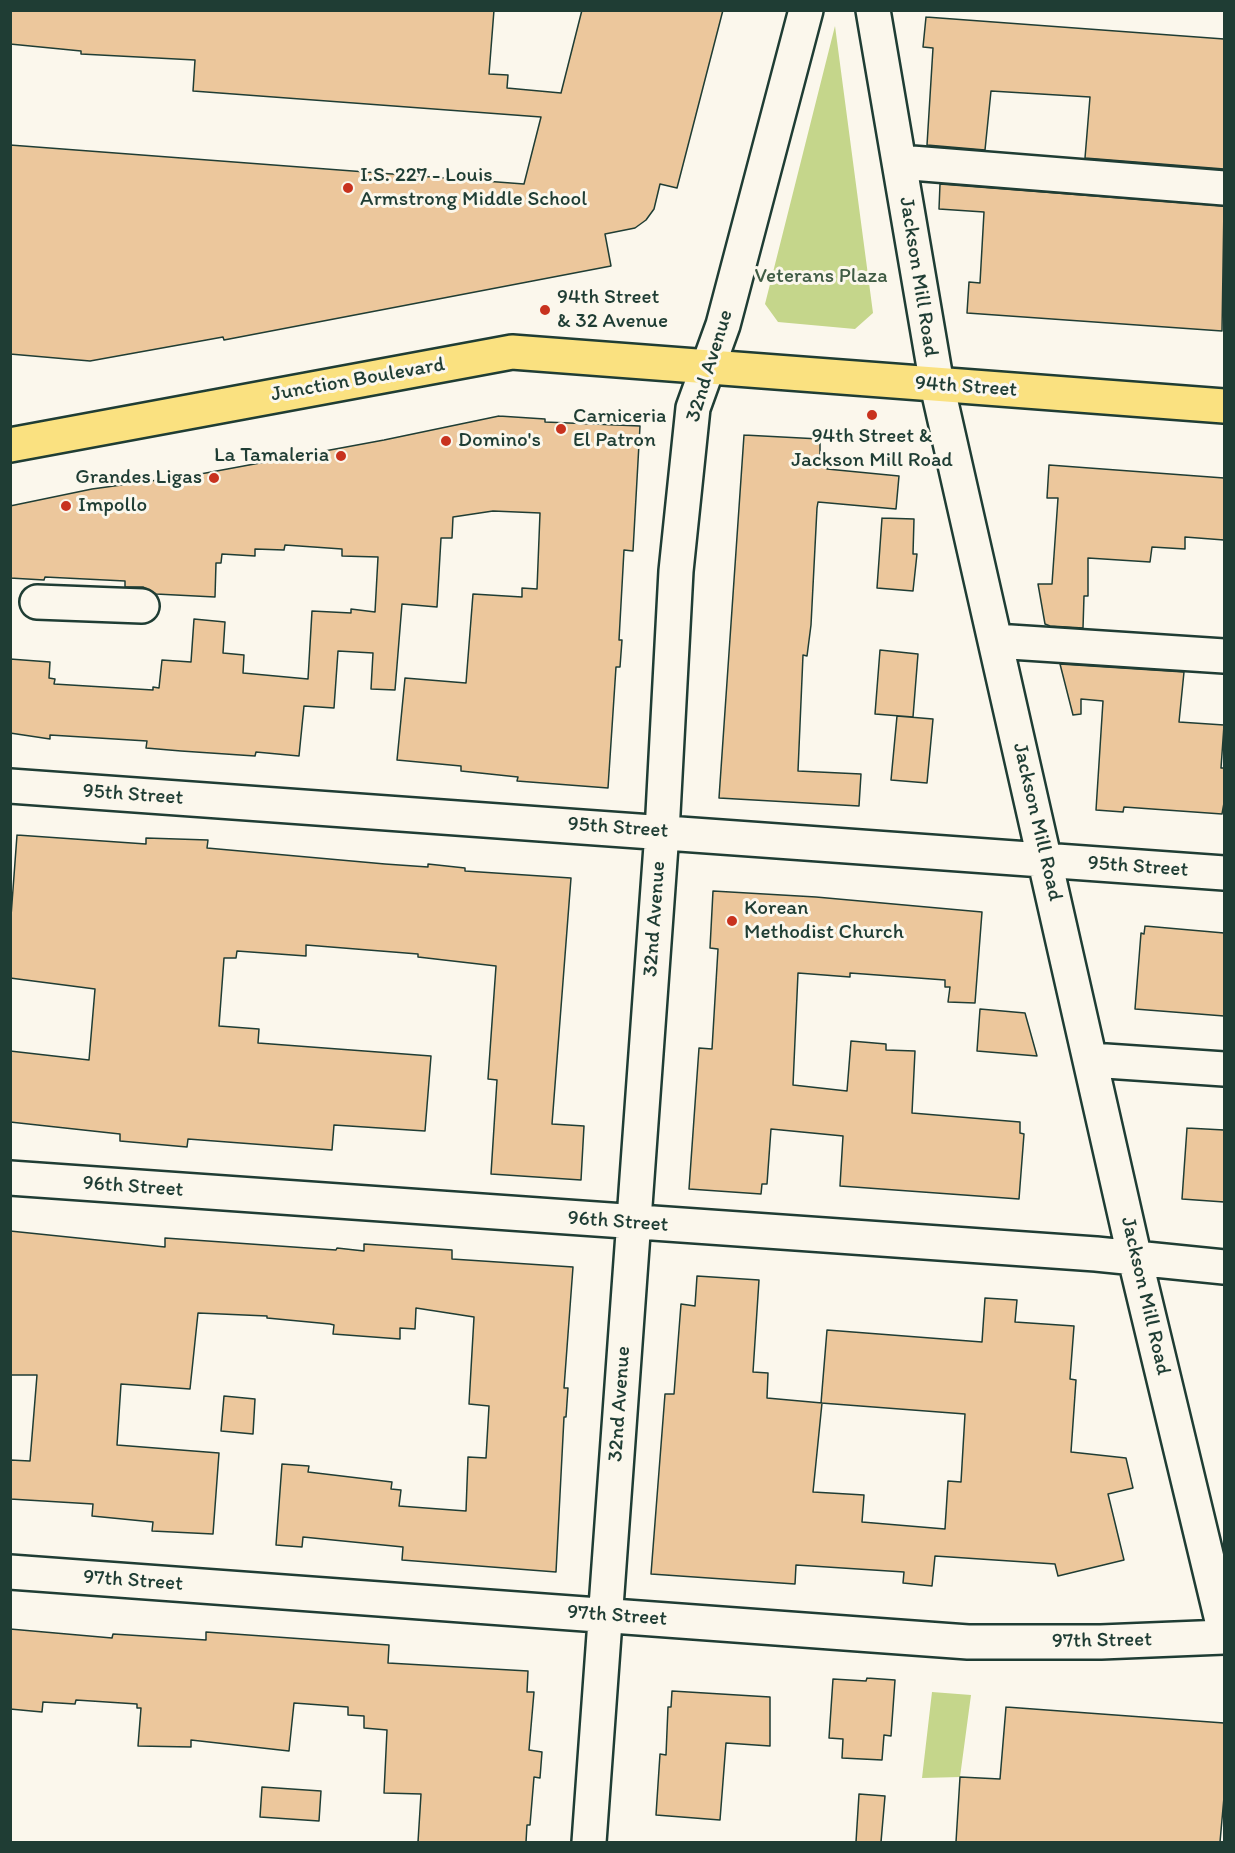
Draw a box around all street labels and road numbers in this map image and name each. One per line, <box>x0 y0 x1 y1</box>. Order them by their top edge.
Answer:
street label: Jackson Mill Road <box>893 195 943 359</box>
street label: 32nd Avenue <box>681 307 739 425</box>
street label: Junction Boulevard <box>269 352 447 408</box>
street label: 94th Street <box>914 371 1018 403</box>
street label: Jackson Mill Road <box>1007 740 1067 904</box>
street label: 95th Street <box>82 779 184 811</box>
street label: 95th Street <box>567 812 669 844</box>
street label: 95th Street <box>1087 851 1189 883</box>
street label: 32nd Avenue <box>638 860 672 978</box>
street label: 96th Street <box>82 1171 184 1203</box>
street label: 96th Street <box>567 1206 669 1238</box>
street label: Jackson Mill Road <box>1115 1214 1175 1378</box>
street label: 32nd Avenue <box>603 1345 637 1463</box>
street label: 97th Street <box>82 1565 184 1597</box>
street label: 97th Street <box>566 1600 668 1632</box>
street label: 97th Street <box>1052 1628 1152 1654</box>

